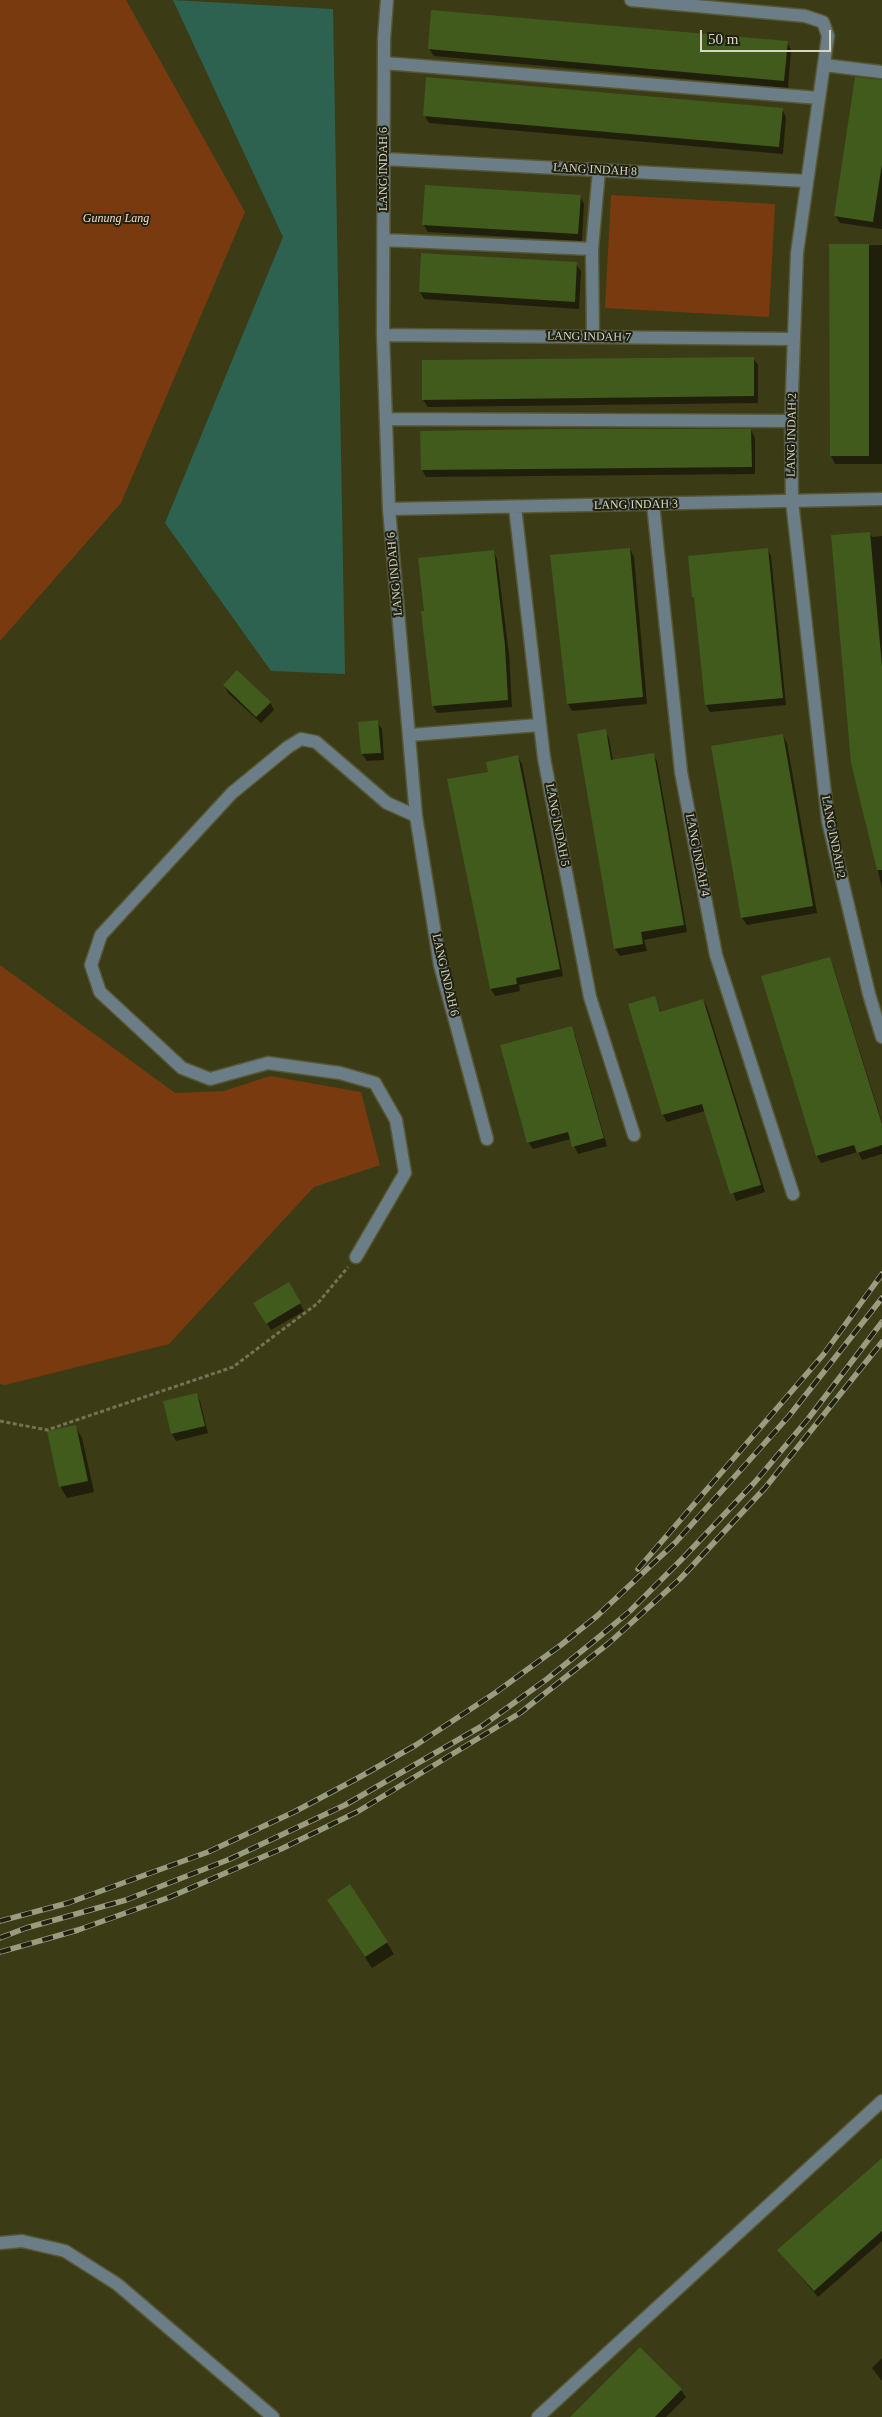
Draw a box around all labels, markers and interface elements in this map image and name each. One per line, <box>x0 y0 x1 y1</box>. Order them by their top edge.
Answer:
scale bar <box>702 20 833 52</box>
text: 50 m <box>708 31 738 47</box>
street label: LANG INDAH 6 <box>377 127 391 211</box>
street label: LANG INDAH 8 <box>553 161 637 179</box>
park label: Gunung Lang <box>83 212 149 226</box>
street label: LANG INDAH 7 <box>547 329 631 345</box>
street label: LANG INDAH 2 <box>784 393 800 477</box>
street label: LANG INDAH 3 <box>594 497 678 513</box>
street label: LANG INDAH 6 <box>384 532 406 616</box>
street label: LANG INDAH 5 <box>542 782 572 868</box>
street label: LANG INDAH 2 <box>818 794 848 880</box>
street label: LANG INDAH 4 <box>682 812 712 898</box>
street label: LANG INDAH 6 <box>429 932 461 1018</box>

